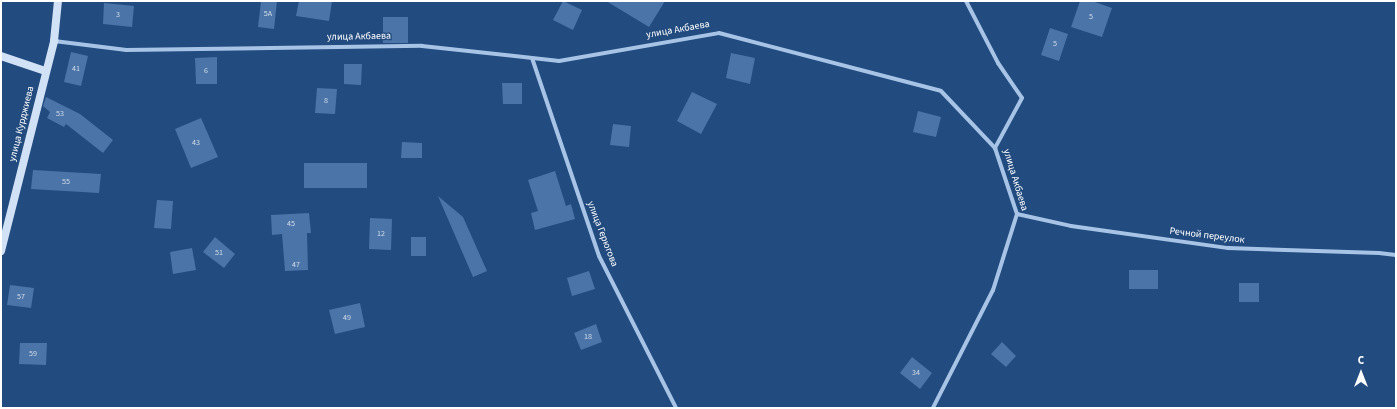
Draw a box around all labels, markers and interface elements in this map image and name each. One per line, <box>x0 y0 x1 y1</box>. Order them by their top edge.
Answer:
house number: 5А <box>264 9 272 19</box>
house number: 3 <box>116 10 120 20</box>
house number: 5 <box>1089 12 1093 22</box>
street label: улица Акбаева <box>645 19 711 41</box>
street label: улица Акбаева <box>327 30 391 44</box>
house number: 5 <box>1053 39 1057 49</box>
house number: 41 <box>72 64 80 74</box>
house number: 6 <box>204 66 208 76</box>
street label: улица Курджиева <box>7 85 37 163</box>
house number: 8 <box>324 96 328 106</box>
house number: 53 <box>56 109 64 119</box>
house number: 43 <box>192 138 200 148</box>
street label: улица Акбаева <box>1000 148 1030 212</box>
house number: 55 <box>62 177 70 187</box>
street label: улица Герюгова <box>584 200 620 268</box>
house number: 45 <box>287 219 295 229</box>
street label: Речной переулок <box>1169 225 1245 247</box>
house number: 12 <box>377 229 385 239</box>
house number: 51 <box>215 248 223 258</box>
house number: 47 <box>292 260 300 270</box>
house number: 57 <box>17 292 25 302</box>
house number: 49 <box>343 313 351 323</box>
house number: 18 <box>584 332 592 342</box>
house number: 59 <box>29 349 37 359</box>
north arrow <box>1341 353 1381 393</box>
text: С <box>1358 353 1364 368</box>
house number: 34 <box>912 368 920 378</box>

